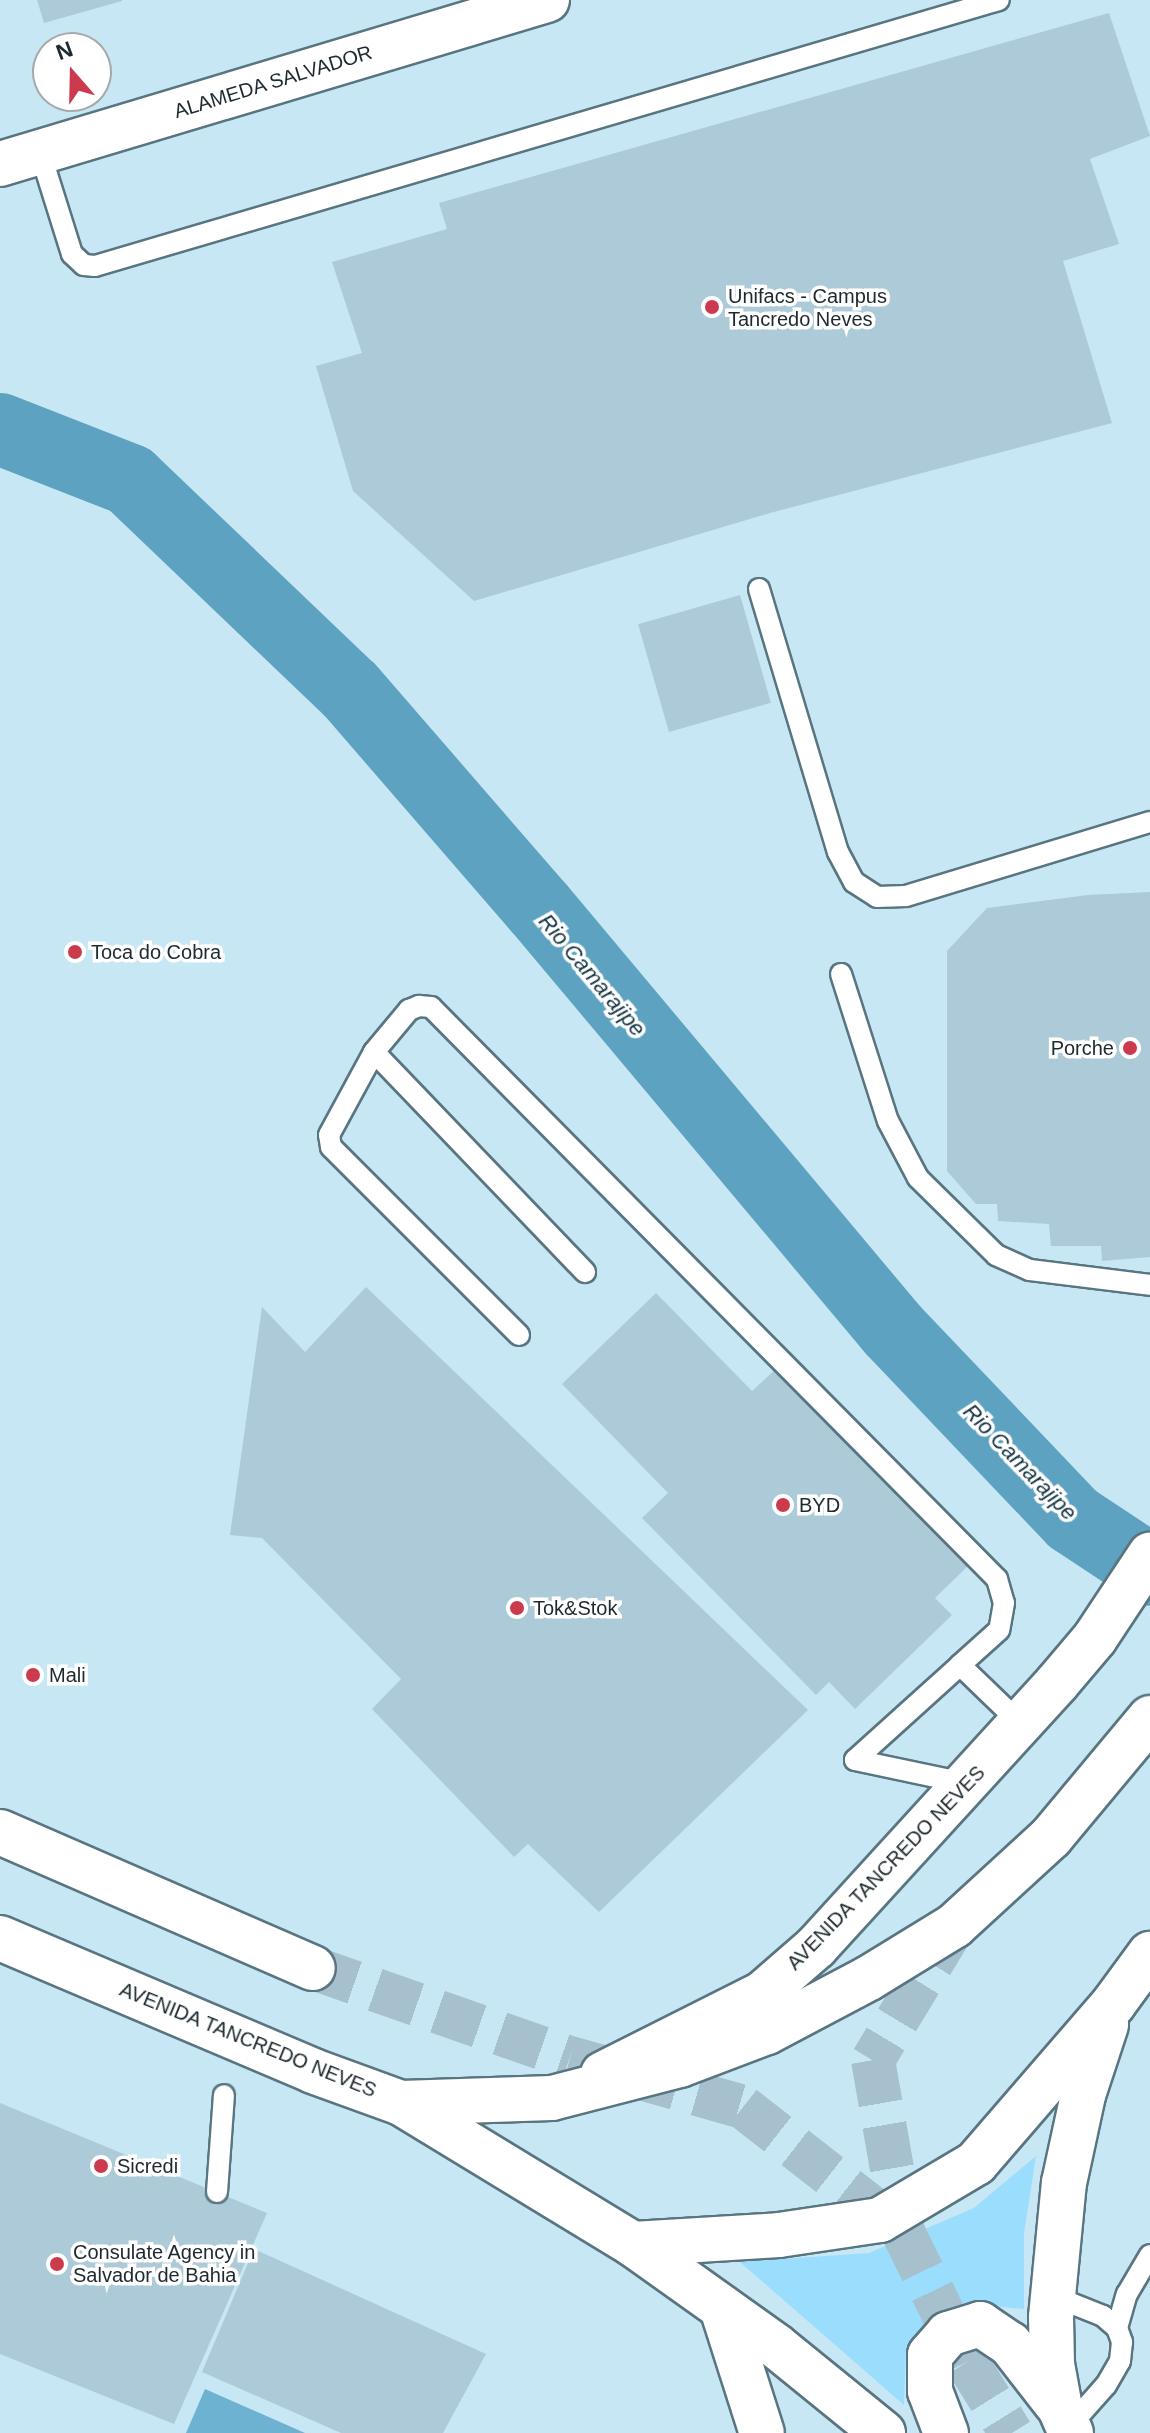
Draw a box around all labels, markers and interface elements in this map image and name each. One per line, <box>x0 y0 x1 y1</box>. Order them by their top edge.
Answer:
north arrow <box>32 32 112 112</box>
text: N <box>53 36 76 65</box>
street label: ALAMEDA SALVADOR <box>170 40 376 124</box>
place label: Unifacs - Campus Tancredo Neves <box>728 284 887 331</box>
marker: Unifacs - Campus Tancredo Neves <box>703 298 721 316</box>
water label: Rio Camarajipe <box>533 908 651 1042</box>
place label: Toca do Cobra <box>91 940 221 964</box>
marker: Toca do Cobra <box>66 943 84 961</box>
place label: Porche <box>1051 1036 1114 1060</box>
marker: Porche <box>1121 1039 1139 1057</box>
water label: Rio Camarajipe <box>958 1398 1082 1526</box>
place label: BYD <box>799 1493 840 1517</box>
marker: BYD <box>774 1496 792 1514</box>
place label: Tok&Stok <box>533 1596 617 1620</box>
marker: Tok&Stok <box>508 1599 526 1617</box>
place label: Mali <box>49 1663 86 1687</box>
marker: Mali <box>24 1666 42 1684</box>
street label: AVENIDA TANCREDO NEVES <box>782 1760 990 1976</box>
street label: AVENIDA TANCREDO NEVES <box>116 1977 380 2103</box>
place label: Sicredi <box>117 2154 178 2178</box>
marker: Sicredi <box>92 2157 110 2175</box>
place label: Consulate Agency in Salvador de Bahia <box>73 2240 256 2287</box>
marker: Consulate Agency in Salvador de Bahia <box>48 2255 66 2273</box>

